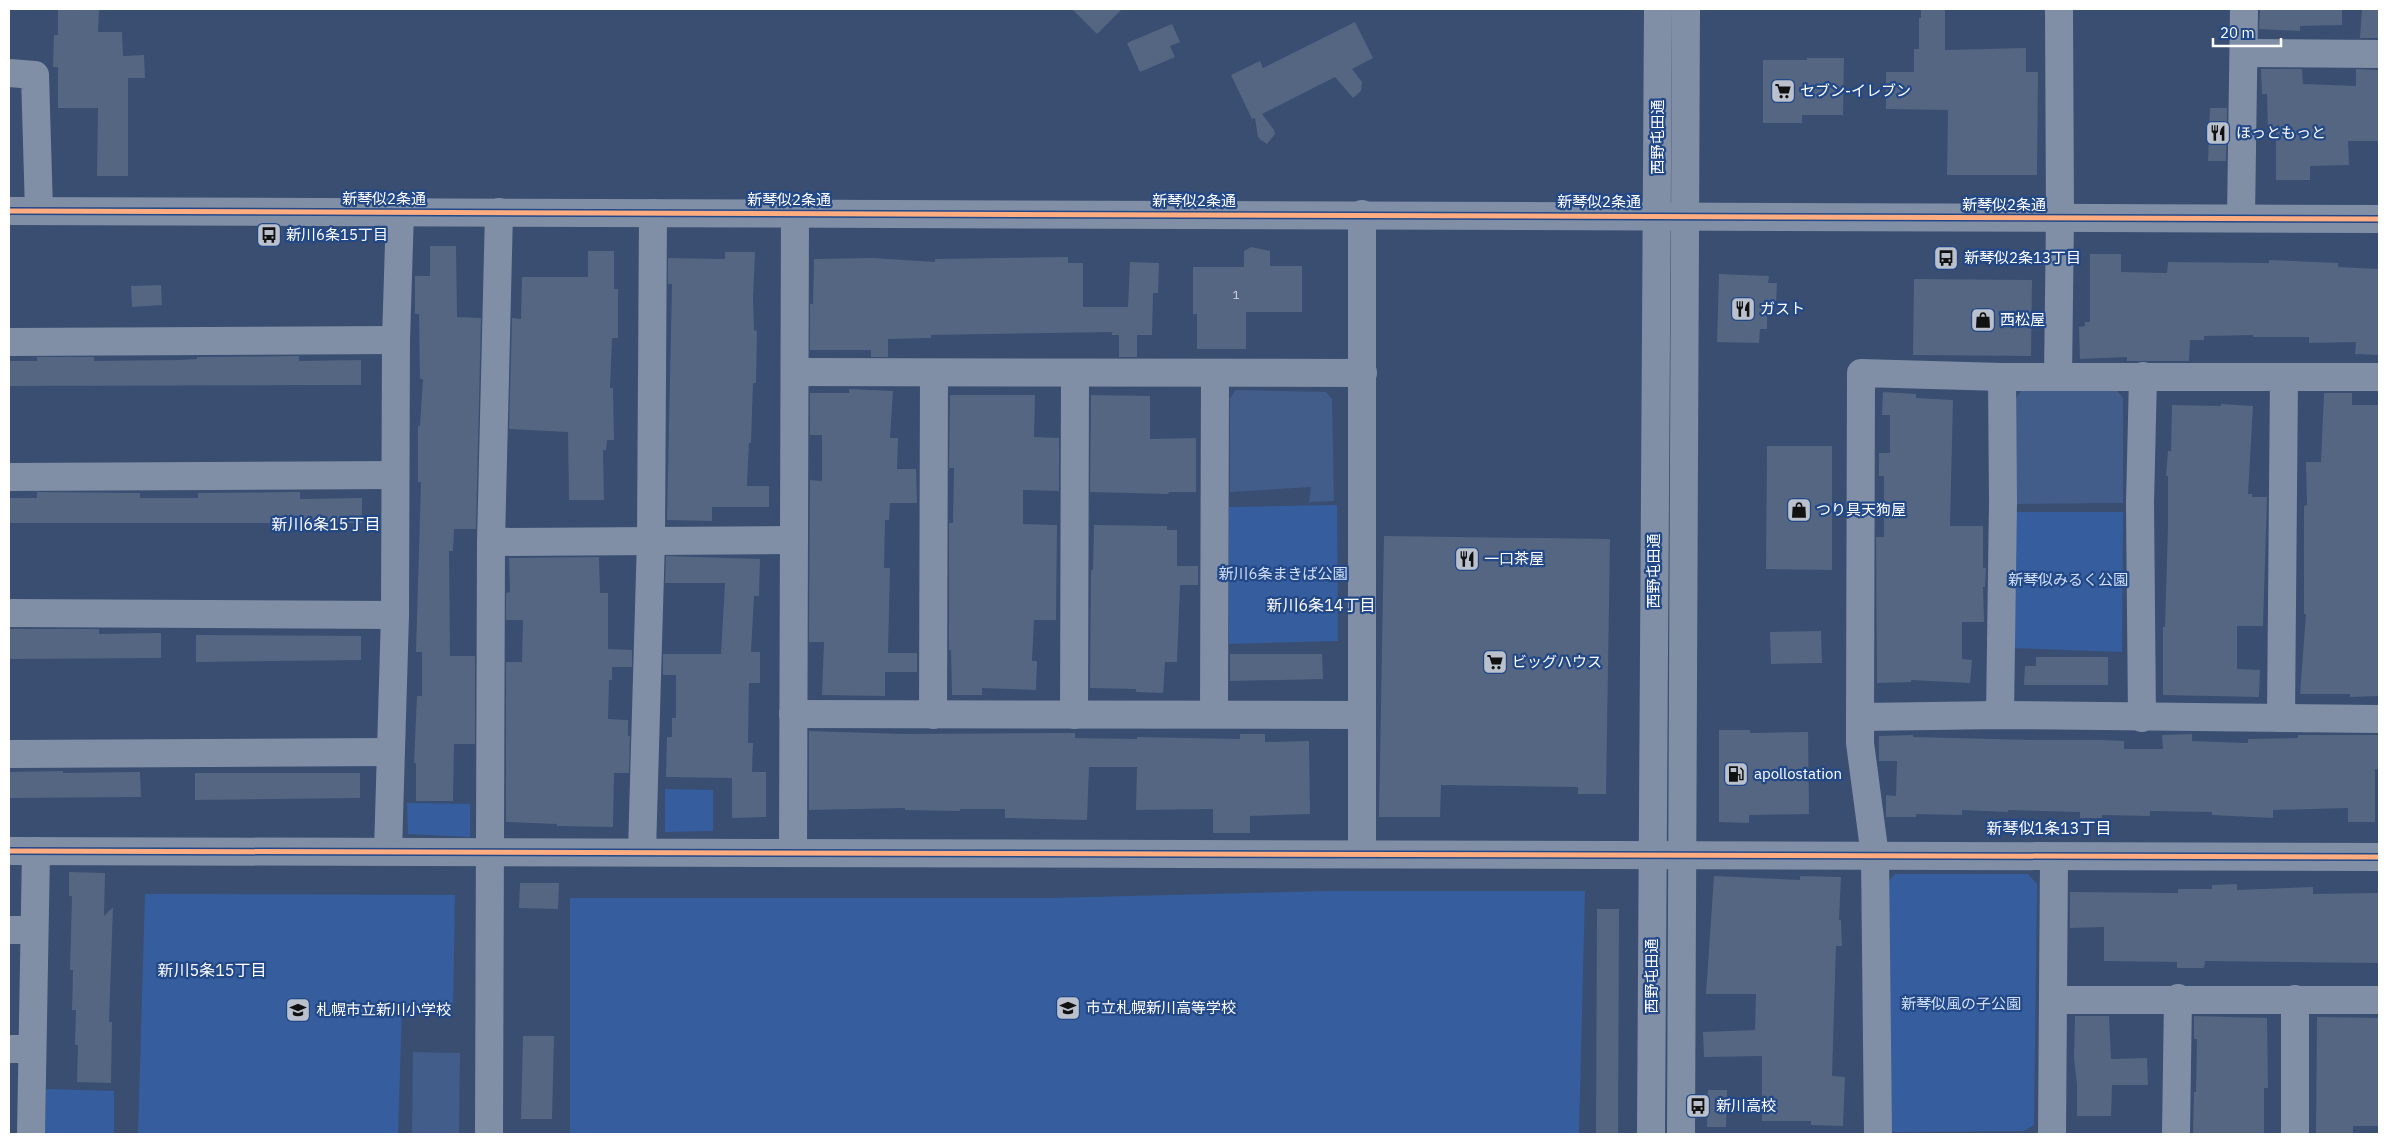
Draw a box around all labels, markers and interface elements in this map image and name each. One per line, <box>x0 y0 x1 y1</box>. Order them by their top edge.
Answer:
scale bar <box>2213 15 2280 47</box>
text: 20 m <box>2220 23 2255 42</box>
supermarket icon: セブン-イレブン <box>1770 78 1796 104</box>
place label: セブン-イレブン <box>1800 81 1911 100</box>
street label: 西野屯田通 <box>1648 99 1667 175</box>
restaurant icon: ほっともっと <box>2205 120 2231 146</box>
place label: ほっともっと <box>2236 123 2326 142</box>
street label: 新琴似2条通 <box>342 189 426 208</box>
street label: 新琴似2条通 <box>747 190 831 209</box>
street label: 新琴似2条通 <box>1152 191 1236 210</box>
street label: 新琴似2条通 <box>1557 192 1641 211</box>
street label: 新琴似2条通 <box>1962 195 2046 214</box>
bus stop icon: 新川6条15丁目 <box>256 222 282 248</box>
place label: 新川6条15丁目 <box>286 225 388 244</box>
bus stop icon: 新琴似2条13丁目 <box>1933 245 1959 271</box>
place label: 新琴似2条13丁目 <box>1964 248 2081 267</box>
house number: 1 <box>1232 287 1240 302</box>
restaurant icon: ガスト <box>1730 296 1756 322</box>
place label: ガスト <box>1760 299 1805 318</box>
shop icon: 西松屋 <box>1970 307 1996 333</box>
place label: 西松屋 <box>2000 310 2045 329</box>
shop icon: つり具天狗屋 <box>1786 497 1812 523</box>
place label: つり具天狗屋 <box>1816 500 1906 519</box>
district label: 新川6条15丁目 <box>272 514 380 534</box>
street label: 西野屯田通 <box>1644 533 1663 609</box>
restaurant icon: 一口茶屋 <box>1454 546 1480 572</box>
place label: 一口茶屋 <box>1484 549 1544 568</box>
park label: 新川6条まきば公園 <box>1218 564 1348 583</box>
park label: 新琴似みるく公園 <box>2008 570 2128 589</box>
district label: 新川6条14丁目 <box>1267 595 1375 615</box>
supermarket icon: ビッグハウス <box>1482 649 1508 675</box>
place label: ビッグハウス <box>1512 652 1602 671</box>
fuel station icon: apollostation <box>1723 761 1749 787</box>
place label: apollostation <box>1754 764 1842 783</box>
district label: 新琴似1条13丁目 <box>1987 818 2111 838</box>
street label: 西野屯田通 <box>1642 938 1661 1014</box>
district label: 新川5条15丁目 <box>158 960 266 980</box>
park label: 新琴似風の子公園 <box>1901 994 2021 1013</box>
school or university icon: 市立札幌新川高等学校 <box>1055 995 1081 1021</box>
school or university icon: 札幌市立新川小学校 <box>285 997 311 1023</box>
place label: 市立札幌新川高等学校 <box>1086 998 1236 1017</box>
place label: 札幌市立新川小学校 <box>316 1000 451 1019</box>
bus stop icon: 新川高校 <box>1685 1093 1711 1119</box>
place label: 新川高校 <box>1716 1096 1776 1115</box>

